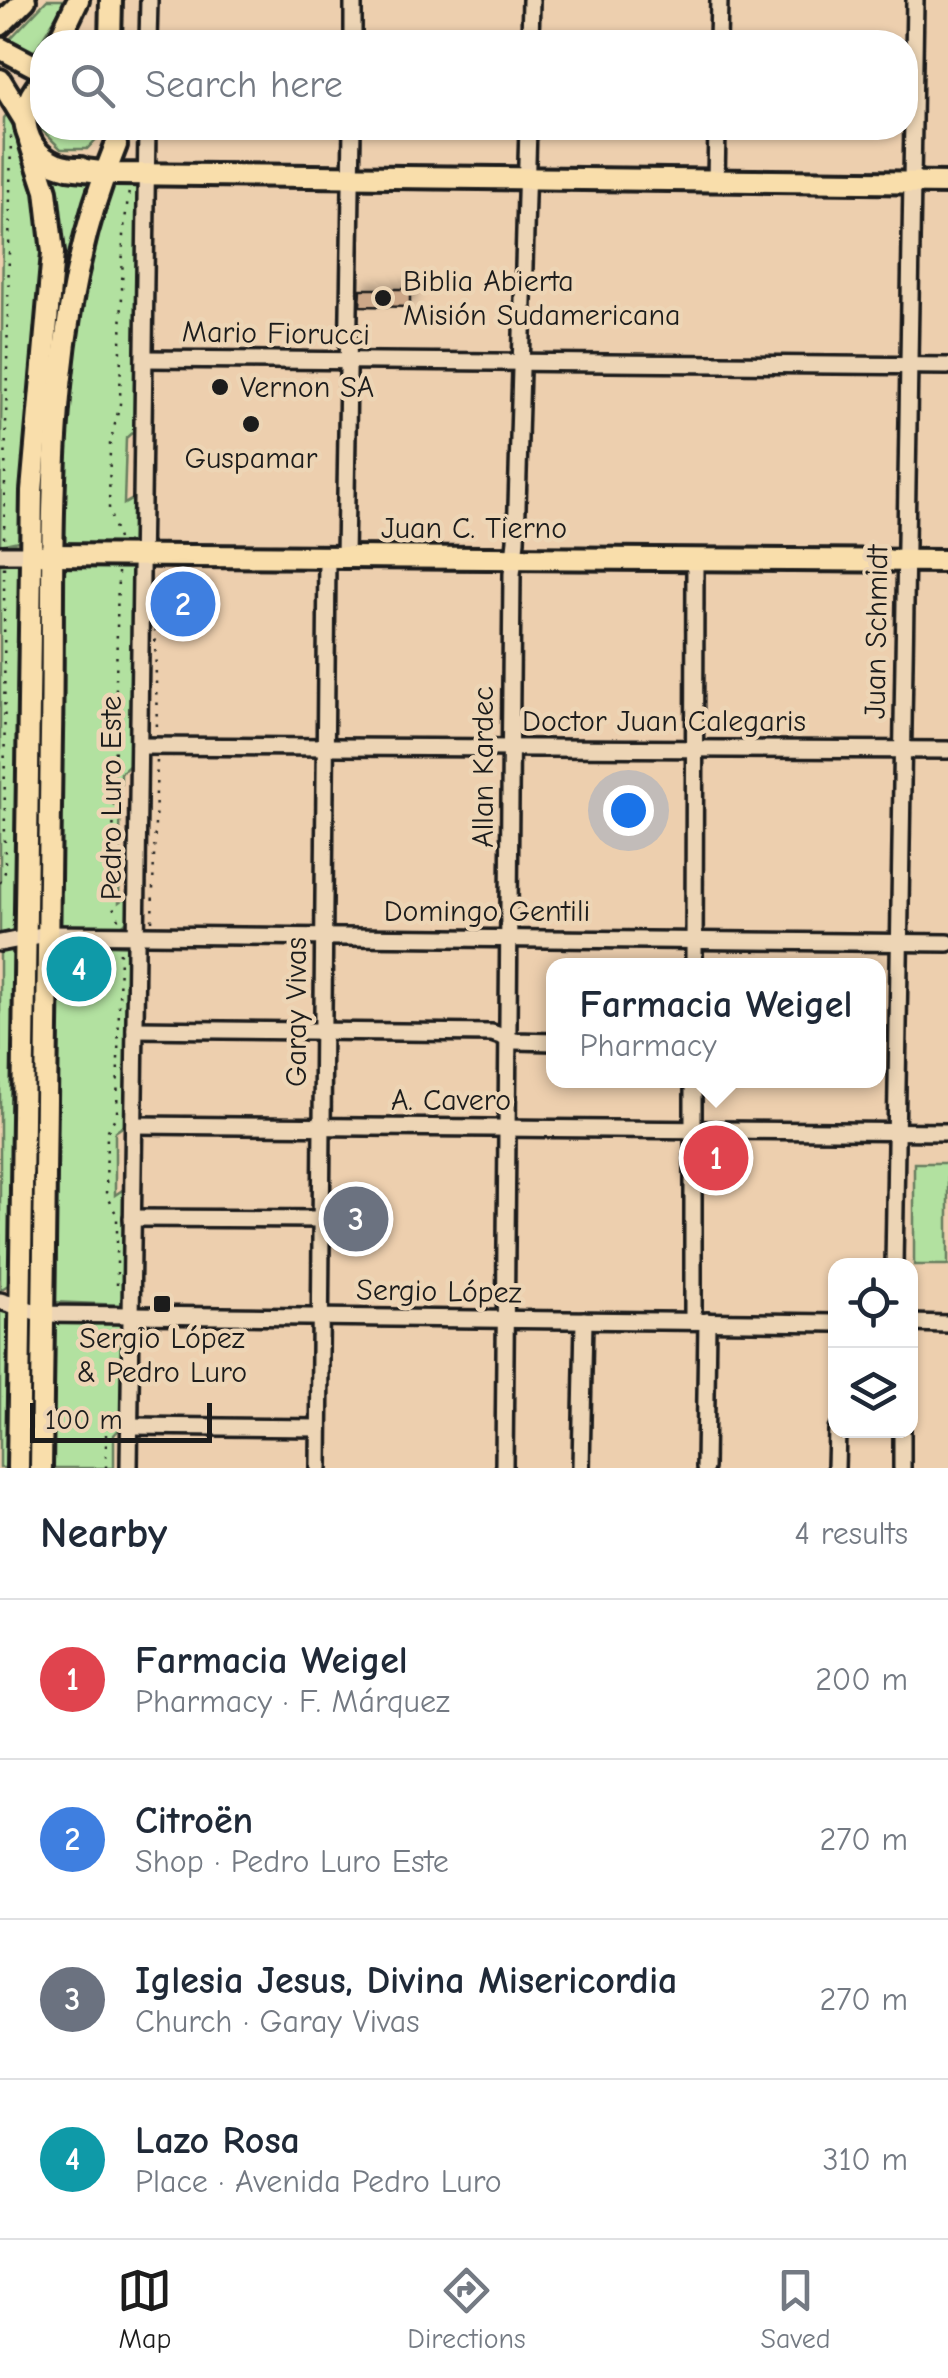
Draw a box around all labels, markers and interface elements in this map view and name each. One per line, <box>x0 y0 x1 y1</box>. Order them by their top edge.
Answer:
search box <box>30 30 918 140</box>
icon: search <box>65 58 120 113</box>
text: Search here <box>145 63 343 107</box>
place label: Biblia Abierta Misión Sudamericana <box>403 264 681 333</box>
marker: Biblia Abierta Misión Sudamericana <box>372 287 394 309</box>
street label: Mario Fiorucci <box>182 314 370 353</box>
place label: Vernon SA <box>240 370 374 405</box>
marker: Vernon SA <box>209 376 231 398</box>
marker: Guspamar <box>240 413 262 435</box>
place label: Guspamar <box>185 441 318 476</box>
street label: Juan C. Tierno <box>381 511 567 546</box>
street label: Juan Schmidt <box>857 543 896 719</box>
pin: 2 <box>150 566 216 642</box>
street label: Allan Kardec <box>466 686 501 848</box>
street label: Pedro Luro Este <box>94 696 129 900</box>
street label: Doctor Juan Calegaris <box>522 704 806 739</box>
your location <box>603 785 654 836</box>
street label: Domingo Gentili <box>384 894 590 929</box>
pin: 4 <box>46 932 112 1006</box>
street label: Garay Vivas <box>279 937 314 1087</box>
popup <box>546 958 886 1088</box>
text: Farmacia Weigel <box>580 983 852 1027</box>
text: Pharmacy <box>580 1027 717 1064</box>
street label: A. Cavero <box>391 1083 511 1118</box>
pin: 1 <box>684 1120 748 1196</box>
pin: 3 <box>324 1182 388 1256</box>
map controls <box>828 1258 918 1438</box>
button: locate <box>828 1258 918 1348</box>
street label: Sergio López <box>356 1273 522 1310</box>
marker: Sergio López & Pedro Luro <box>151 1293 173 1315</box>
place label: Sergio López & Pedro Luro <box>77 1321 247 1390</box>
button: layers <box>828 1348 918 1438</box>
scale bar <box>30 1398 212 1442</box>
text: 100 m <box>45 1404 123 1436</box>
text: Nearby <box>40 1509 167 1558</box>
text: 4 results <box>795 1515 908 1552</box>
text: Farmacia Weigel <box>135 1639 408 1683</box>
text: 1 <box>66 1661 79 1698</box>
text: 200 m <box>815 1661 908 1698</box>
text: Pharmacy · F. Márquez <box>135 1683 450 1720</box>
text: Citroën <box>135 1799 253 1843</box>
text: 2 <box>65 1821 80 1858</box>
text: 270 m <box>820 1821 908 1858</box>
text: Shop · Pedro Luro Este <box>135 1843 449 1880</box>
text: Iglesia Jesus, Divina Misericordia <box>135 1959 677 2003</box>
text: 3 <box>65 1981 80 2018</box>
text: 270 m <box>820 1981 908 2018</box>
text: Church · Garay Vivas <box>135 2003 419 2040</box>
text: Lazo Rosa <box>135 2119 300 2163</box>
text: 4 <box>65 2141 80 2178</box>
text: 310 m <box>822 2141 908 2178</box>
text: Place · Avenida Pedro Luro <box>135 2163 502 2200</box>
tab: Map <box>117 2263 172 2355</box>
tab: Directions <box>407 2263 526 2355</box>
tab: Saved <box>761 2263 831 2355</box>

